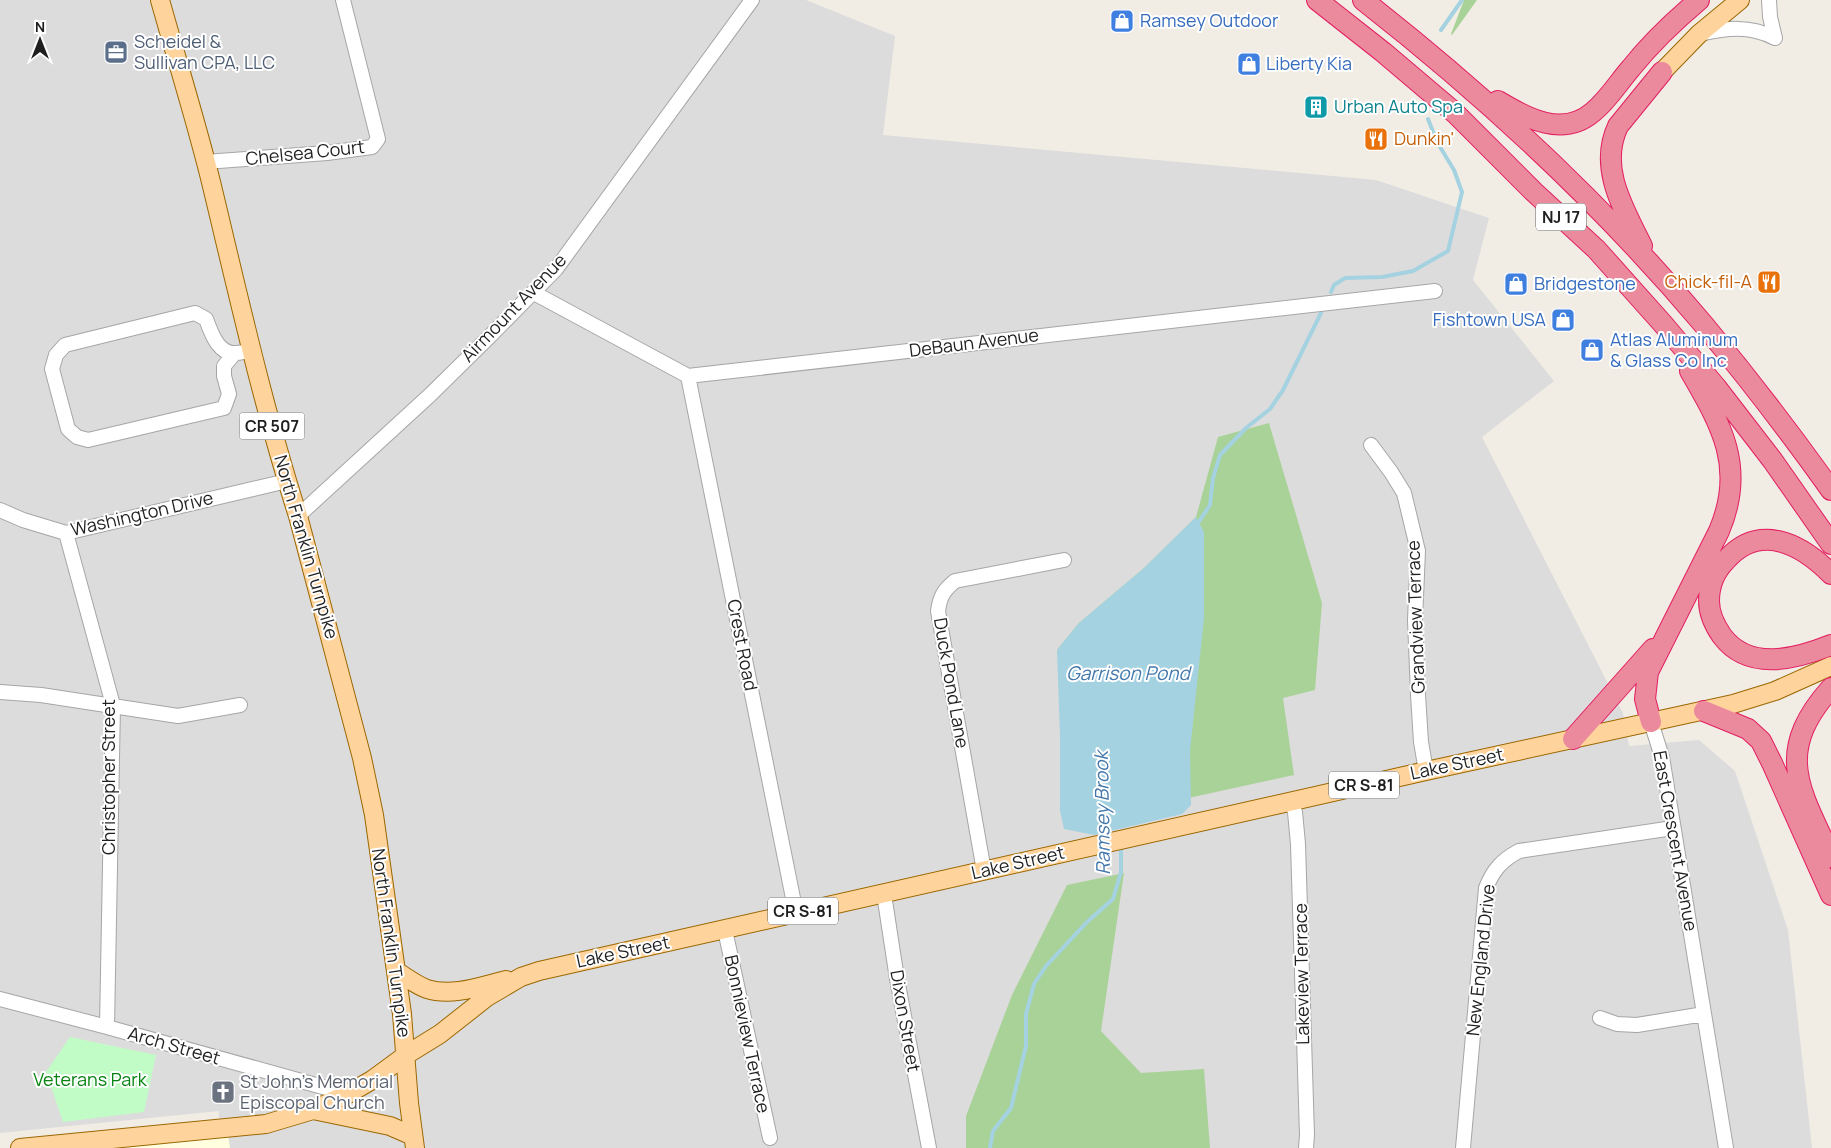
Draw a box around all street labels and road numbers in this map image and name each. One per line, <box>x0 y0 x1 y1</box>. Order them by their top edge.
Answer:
street label: Chelsea Court <box>244 134 366 170</box>
road number: NJ 17 <box>1536 203 1586 230</box>
street label: Airmount Avenue <box>455 248 571 367</box>
street label: DeBaun Avenue <box>908 322 1040 362</box>
road number: CR 507 <box>240 412 304 440</box>
street label: North Franklin Turnpike <box>269 452 345 642</box>
street label: Washington Drive <box>68 485 215 541</box>
street label: Grandview Terrace <box>1400 540 1430 694</box>
street label: Crest Road <box>722 597 764 693</box>
street label: Duck Pond Lane <box>929 616 975 750</box>
street label: Christopher Street <box>96 699 120 855</box>
street label: Lake Street <box>1408 741 1506 785</box>
street label: East Crescent Avenue <box>1648 749 1704 933</box>
road number: CR S-81 <box>1329 772 1399 798</box>
street label: Lake Street <box>969 840 1067 884</box>
street label: North Franklin Turnpike <box>367 847 417 1039</box>
street label: New England Drive <box>1460 883 1500 1037</box>
road number: CR S-81 <box>768 898 838 924</box>
street label: Lakeview Terrace <box>1288 903 1314 1045</box>
street label: Lake Street <box>574 929 672 973</box>
street label: Bonnieview Terrace <box>720 953 776 1115</box>
street label: Dixon Street <box>885 968 927 1074</box>
street label: Arch Street <box>125 1020 223 1070</box>

